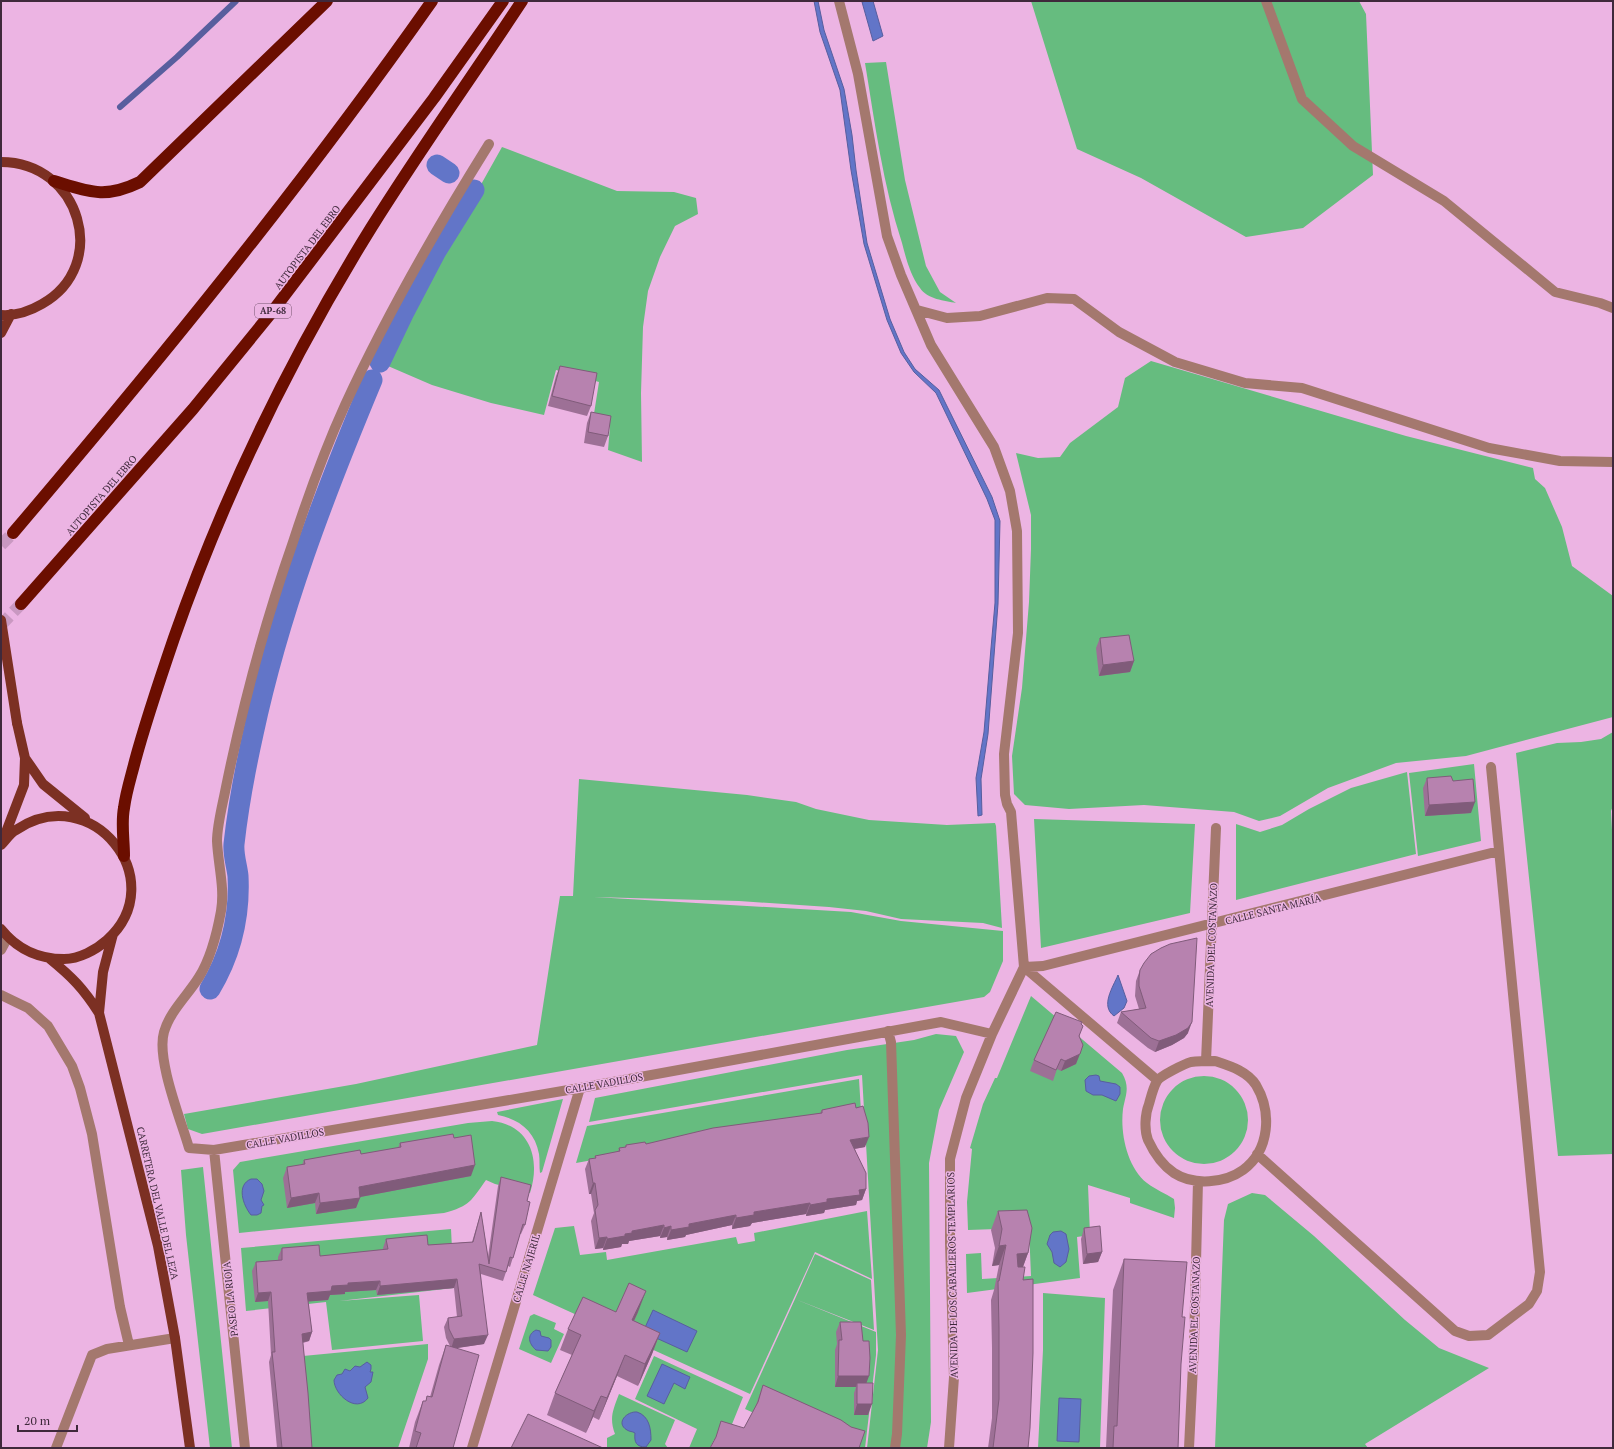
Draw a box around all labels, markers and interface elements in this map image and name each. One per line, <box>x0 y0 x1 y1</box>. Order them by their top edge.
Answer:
street label: AUTOPISTA DEL EBRO <box>271 202 343 292</box>
road number: AP-68 <box>255 304 291 318</box>
street label: AUTOPISTA DEL EBRO <box>63 452 140 538</box>
street label: AVENIDA DEL COSTANAZO <box>1203 883 1220 1007</box>
street label: CALLE SANTA MARÍA <box>1224 891 1323 928</box>
street label: CALLE VADILLOS <box>564 1070 644 1097</box>
street label: CARRETERA DEL VALLE DEL LEZA <box>134 1125 181 1281</box>
street label: CALLE VADILLOS <box>245 1125 325 1152</box>
street label: AVENIDA DE LOS CABALLEROS TEMPLARIOS <box>944 1172 961 1378</box>
street label: CALLE NAJERIL <box>510 1232 543 1304</box>
street label: AVENIDA EL COSTANAZO <box>1186 1256 1203 1374</box>
street label: PASEO LA RIOJA <box>220 1261 241 1337</box>
scale bar <box>18 1407 77 1433</box>
text: 20 m <box>24 1413 51 1428</box>

